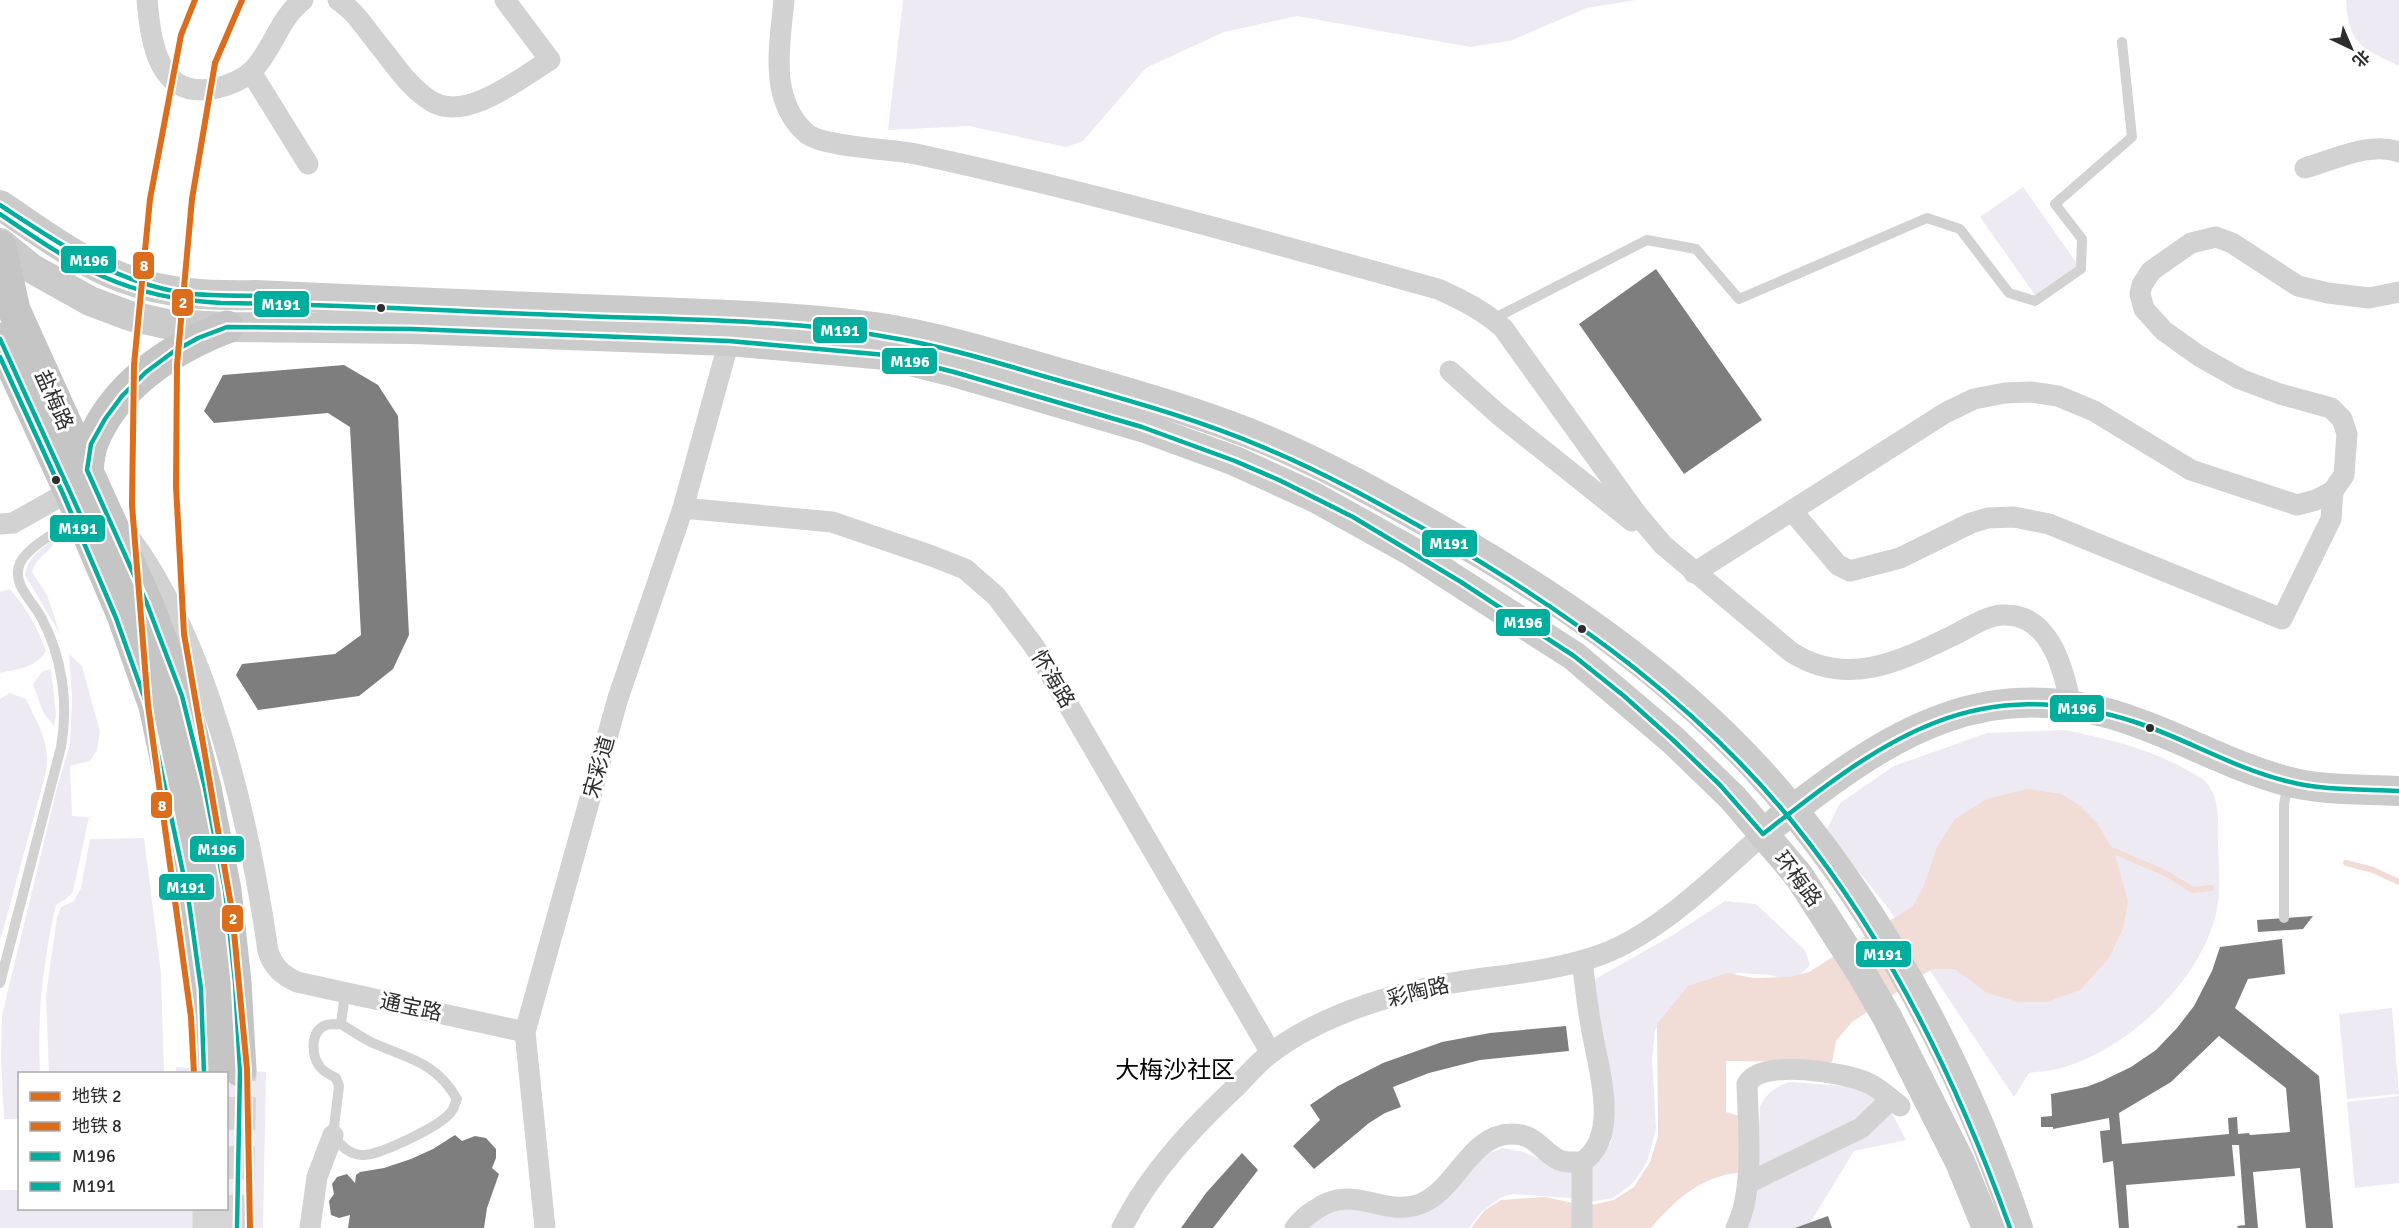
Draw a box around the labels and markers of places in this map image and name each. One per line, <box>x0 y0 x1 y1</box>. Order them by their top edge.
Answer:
unlabelled marker <box>375 302 387 314</box>
unlabelled marker <box>50 474 62 486</box>
unlabelled marker <box>1576 623 1588 635</box>
unlabelled marker <box>2144 722 2156 734</box>

